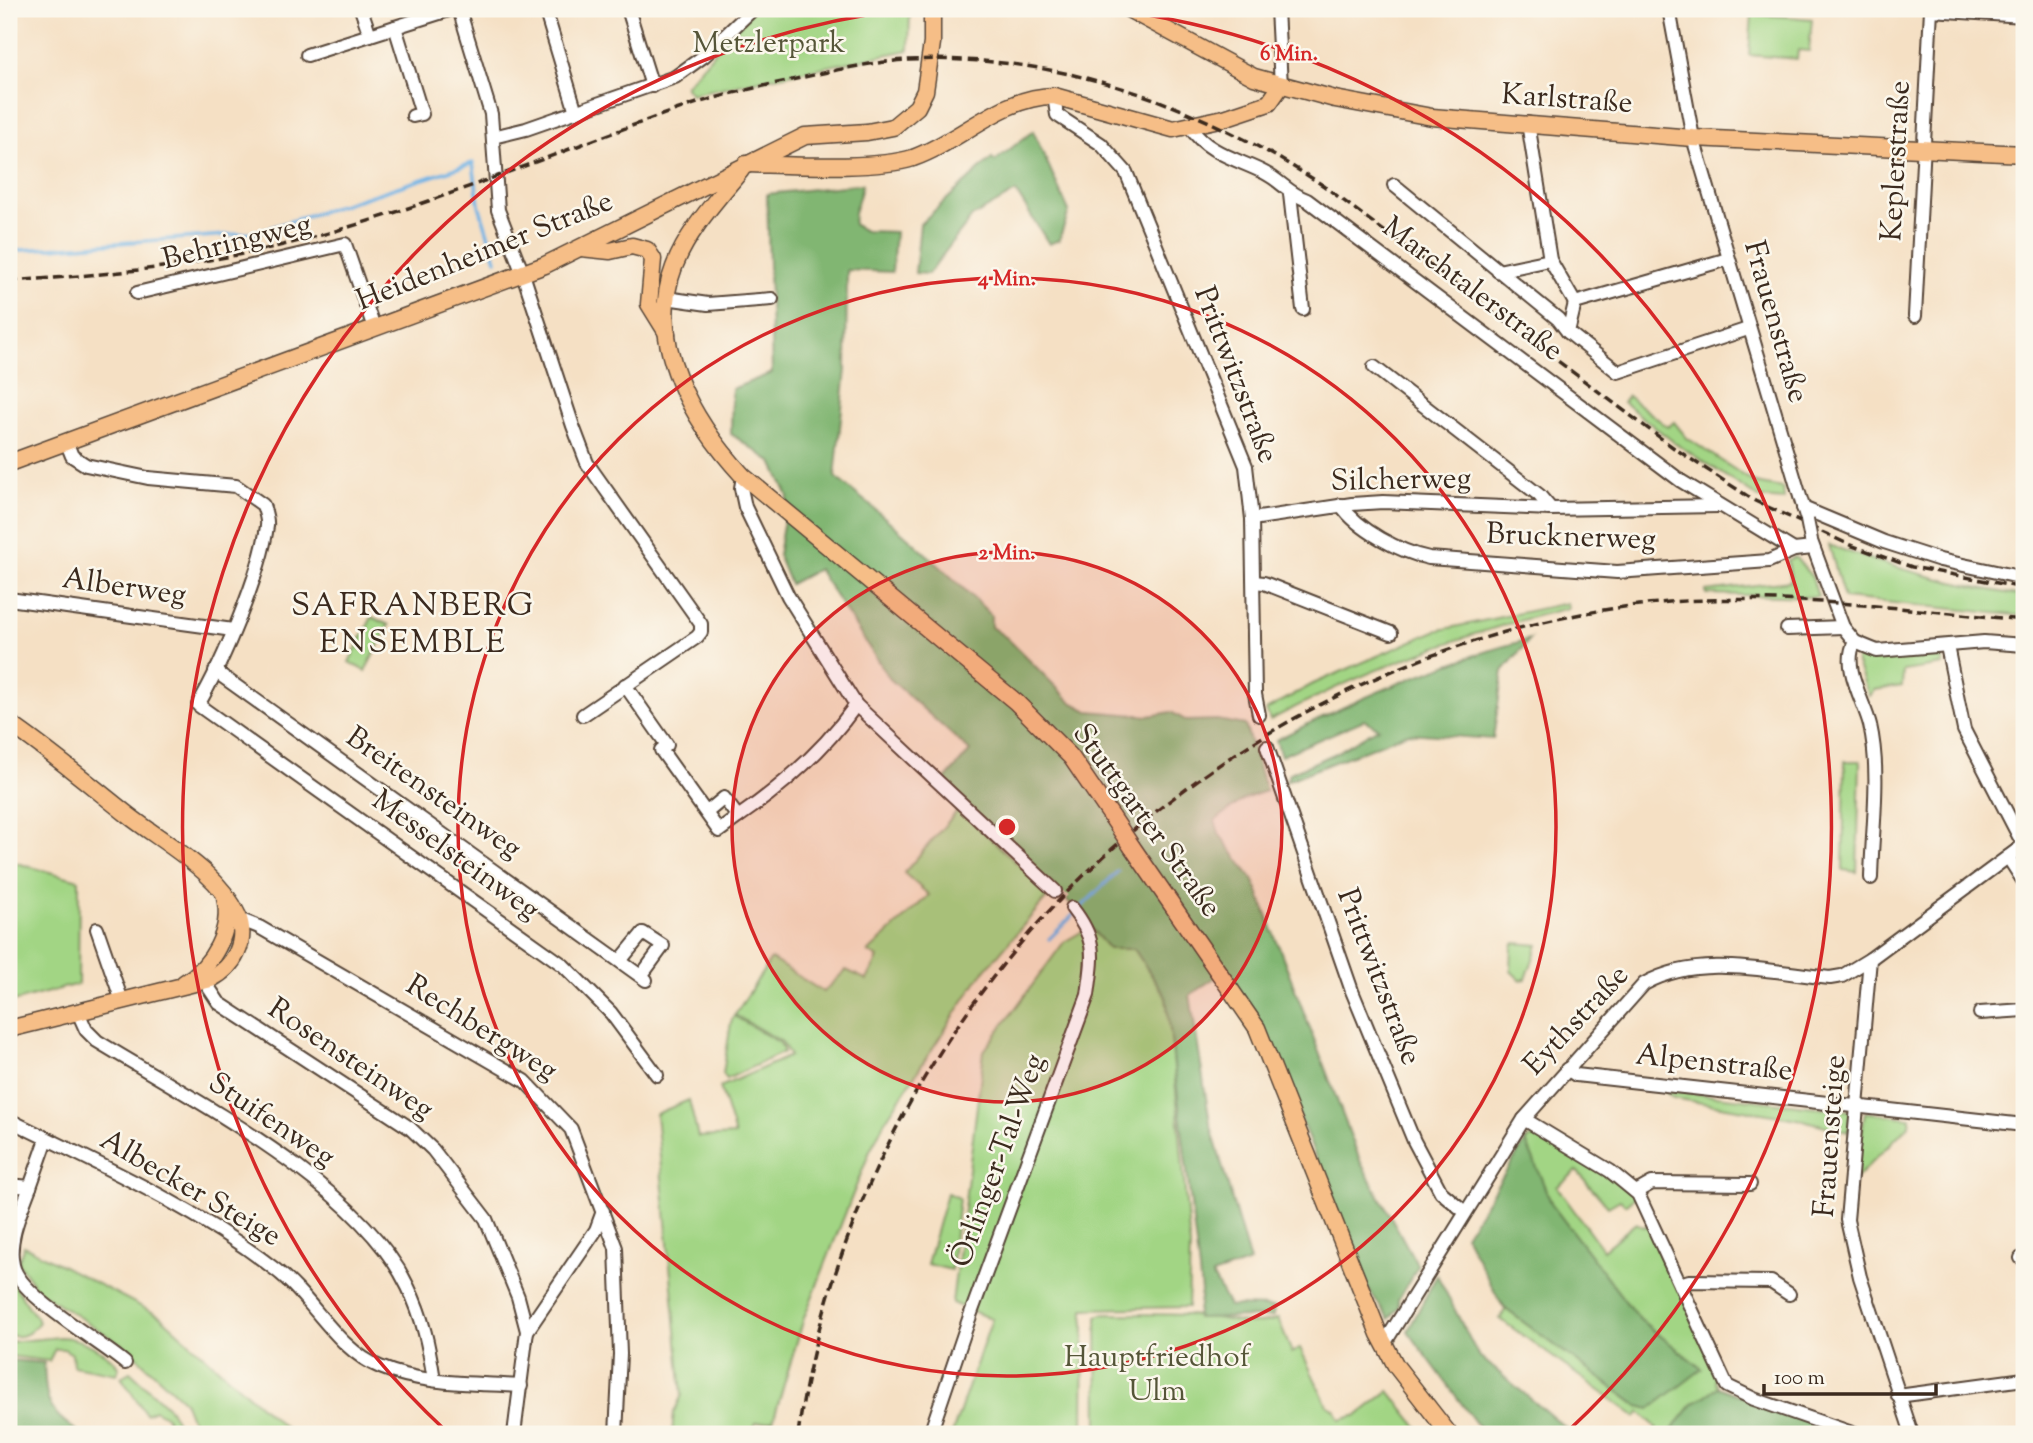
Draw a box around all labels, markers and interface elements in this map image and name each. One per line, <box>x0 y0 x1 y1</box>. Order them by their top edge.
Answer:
park label: Metzlerpark <box>692 23 846 66</box>
text: 6 Min. <box>1260 40 1318 70</box>
street label: Karlstraße <box>1500 74 1634 126</box>
street label: Keplerstraße <box>1871 80 1923 242</box>
street label: Heidenheimer Straße <box>350 181 620 323</box>
street label: Behringweg <box>158 204 316 282</box>
street label: Marchtalerstraße <box>1372 207 1572 373</box>
street label: Frauenstraße <box>1731 236 1819 408</box>
text: 4 Min. <box>977 265 1036 295</box>
street label: Prittwitzstraße <box>1182 280 1288 470</box>
street label: Silcherweg <box>1330 458 1472 504</box>
street label: Brucknerweg <box>1485 514 1657 562</box>
text: 2 Min. <box>978 539 1036 569</box>
street label: Alberweg <box>59 558 189 618</box>
district label: SAFRANBERG ENSEMBLE <box>291 584 535 667</box>
street label: Stuttgarter Straße <box>1061 715 1231 927</box>
street label: Breitensteinweg <box>336 717 530 871</box>
street label: Messelsteinweg <box>362 780 548 932</box>
centre of rings <box>995 815 1019 839</box>
street label: Prittwitzstraße <box>1325 882 1431 1072</box>
street label: Eythstraße <box>1514 956 1640 1086</box>
street label: Rechbergweg <box>397 965 565 1093</box>
street label: Rosensteinweg <box>258 988 442 1132</box>
street label: Alpenstraße <box>1633 1034 1795 1094</box>
street label: Örlinger-Tal-Weg <box>940 1048 1058 1274</box>
street label: Frauensteige <box>1804 1053 1858 1219</box>
street label: Stuifenweg <box>199 1063 343 1179</box>
street label: Albecker Steige <box>91 1120 289 1258</box>
park label: Hauptfriedhof Ulm <box>1064 1337 1252 1414</box>
scale bar <box>1764 1352 1935 1396</box>
text: 100 m <box>1774 1364 1825 1394</box>

